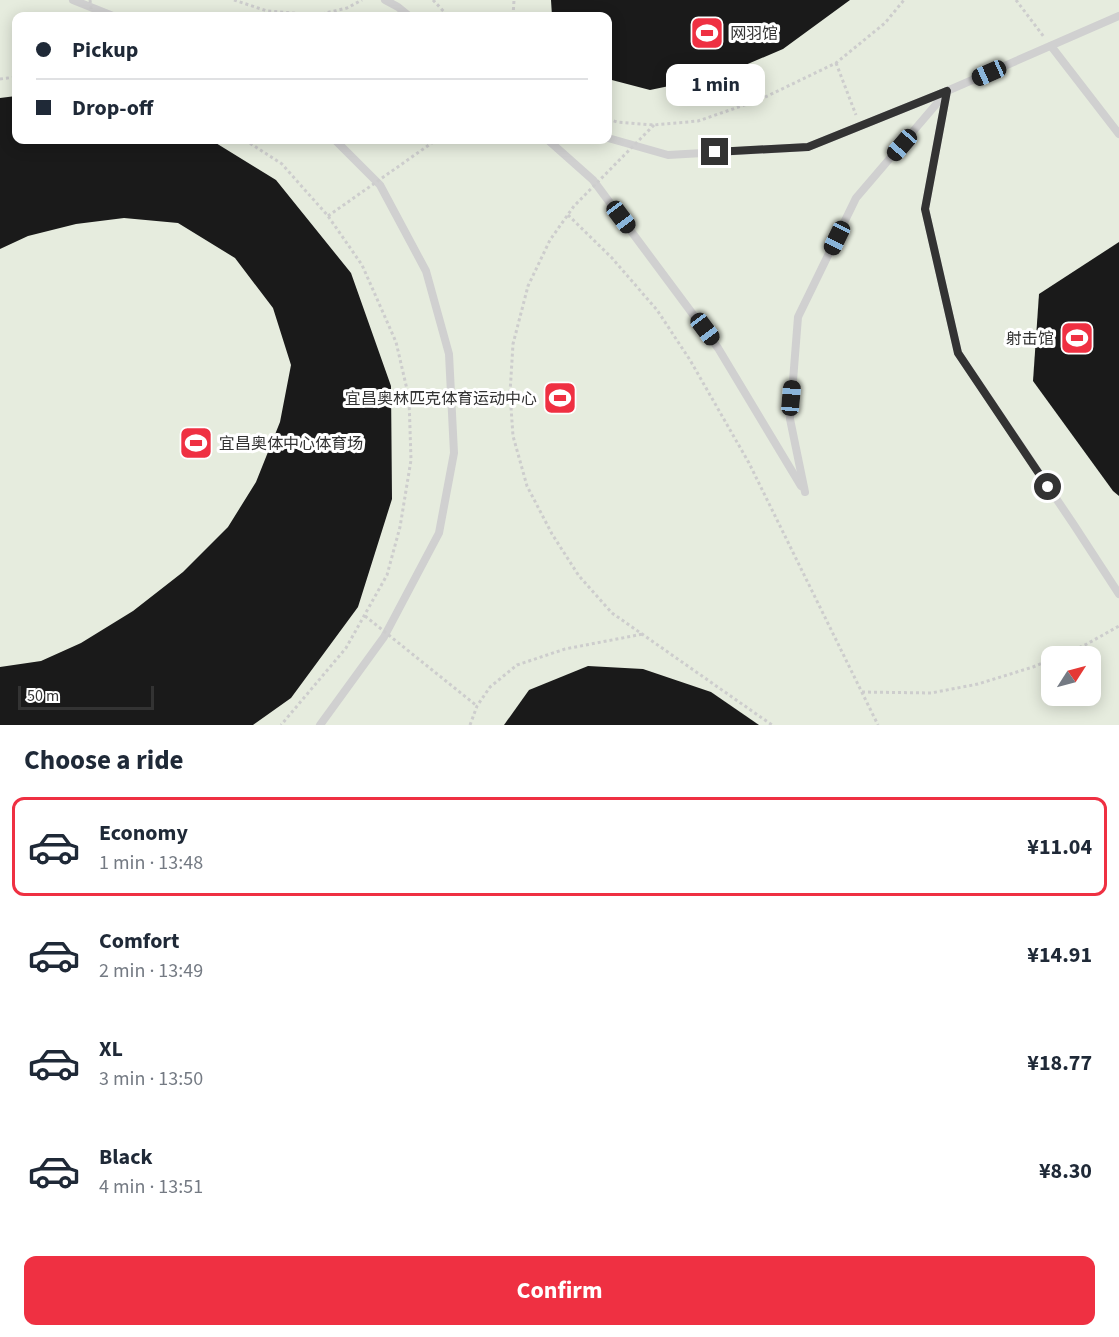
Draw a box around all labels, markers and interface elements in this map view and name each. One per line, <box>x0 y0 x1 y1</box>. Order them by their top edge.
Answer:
sports icon: 网羽馆 <box>689 15 725 51</box>
place label: 网羽馆 <box>730 23 778 45</box>
text: Pickup <box>72 34 138 66</box>
car <box>969 57 1009 89</box>
callout: 1 min <box>666 65 764 107</box>
text: 1 min <box>691 71 740 99</box>
text: Drop-off <box>72 92 153 124</box>
car <box>883 126 921 164</box>
route end <box>701 138 728 165</box>
car <box>603 197 639 237</box>
car <box>821 218 853 258</box>
car <box>687 309 723 349</box>
sports icon: 射击馆 <box>1059 320 1095 356</box>
place label: 射击馆 <box>1006 328 1054 350</box>
car <box>780 379 802 417</box>
sports icon: 宜昌奥林匹克体育运动中心 <box>542 380 578 416</box>
place label: 宜昌奥林匹克体育运动中心 <box>345 388 537 410</box>
sports icon: 宜昌奥体中心体育场 <box>178 425 214 461</box>
place label: 宜昌奥体中心体育场 <box>219 433 363 455</box>
route start <box>1034 473 1061 500</box>
north arrow <box>1041 646 1101 706</box>
map controls <box>1041 646 1101 706</box>
scale bar <box>18 683 154 710</box>
text: 50 m <box>27 685 59 707</box>
text: Choose a ride <box>24 741 184 780</box>
text: Economy <box>99 817 188 849</box>
icon: car <box>27 820 81 874</box>
text: ¥11.04 <box>1027 831 1092 863</box>
text: 1 min · 13:48 <box>99 849 203 877</box>
text: Comfort <box>99 925 180 957</box>
icon: car <box>27 928 81 982</box>
text: ¥14.91 <box>1027 939 1092 971</box>
text: 2 min · 13:49 <box>99 957 203 985</box>
text: XL <box>99 1033 123 1065</box>
icon: car <box>27 1036 81 1090</box>
text: ¥18.77 <box>1027 1047 1092 1079</box>
text: 3 min · 13:50 <box>99 1065 203 1093</box>
text: Black <box>99 1141 153 1173</box>
icon: car <box>27 1144 81 1198</box>
text: ¥8.30 <box>1039 1155 1092 1187</box>
text: 4 min · 13:51 <box>99 1173 203 1201</box>
button: Confirm <box>24 1256 1095 1325</box>

